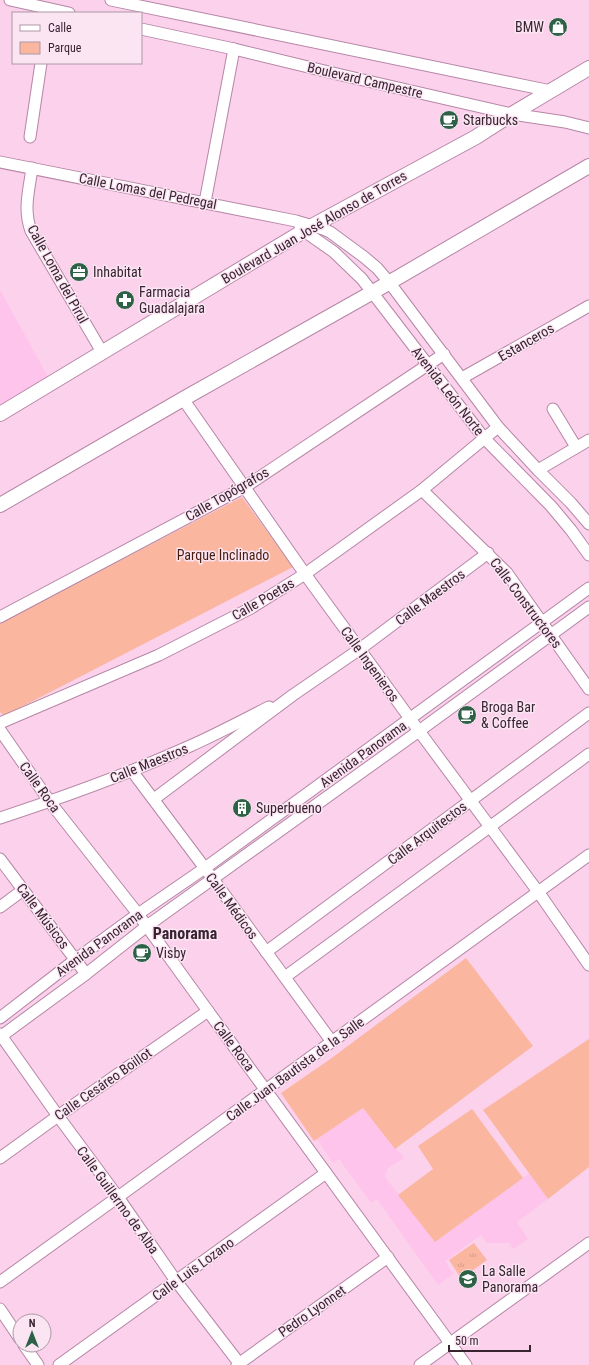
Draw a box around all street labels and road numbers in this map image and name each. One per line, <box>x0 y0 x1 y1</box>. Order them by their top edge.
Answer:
street label: Boulevard Campestre <box>306 59 425 101</box>
street label: Boulevard Juan José Alonso de Torres <box>218 167 410 287</box>
street label: Calle Lomas del Pedregal <box>78 170 218 212</box>
street label: Calle Loma del Pirul <box>24 222 92 326</box>
street label: Estanceros <box>495 320 557 364</box>
street label: Avenida León Norte <box>408 343 488 439</box>
street label: Calle Topógrafos <box>182 464 272 524</box>
street label: Calle Constructores <box>487 555 565 651</box>
street label: Calle Maestros <box>392 566 468 628</box>
street label: Calle Poetas <box>229 575 297 623</box>
street label: Calle Ingenieros <box>337 623 403 705</box>
street label: Avenida Panorama <box>317 717 409 791</box>
street label: Calle Maestros <box>108 740 190 786</box>
street label: Calle Roca <box>16 759 64 815</box>
street label: Calle Arquitectos <box>384 798 470 868</box>
street label: Calle Médicos <box>203 870 261 942</box>
street label: Calle Músicos <box>13 880 73 952</box>
street label: Avenida Panorama <box>53 906 145 980</box>
street label: Calle Juan Bautista de la Salle <box>223 1013 368 1124</box>
street label: Calle Roca <box>210 1018 258 1074</box>
street label: Calle Cesáreo Boillot <box>51 1045 155 1123</box>
street label: Calle Guillermo de Alba <box>74 1143 162 1257</box>
street label: Calle Luis Lozano <box>149 1234 237 1304</box>
street label: Pedro Lyonnet <box>275 1282 349 1340</box>

